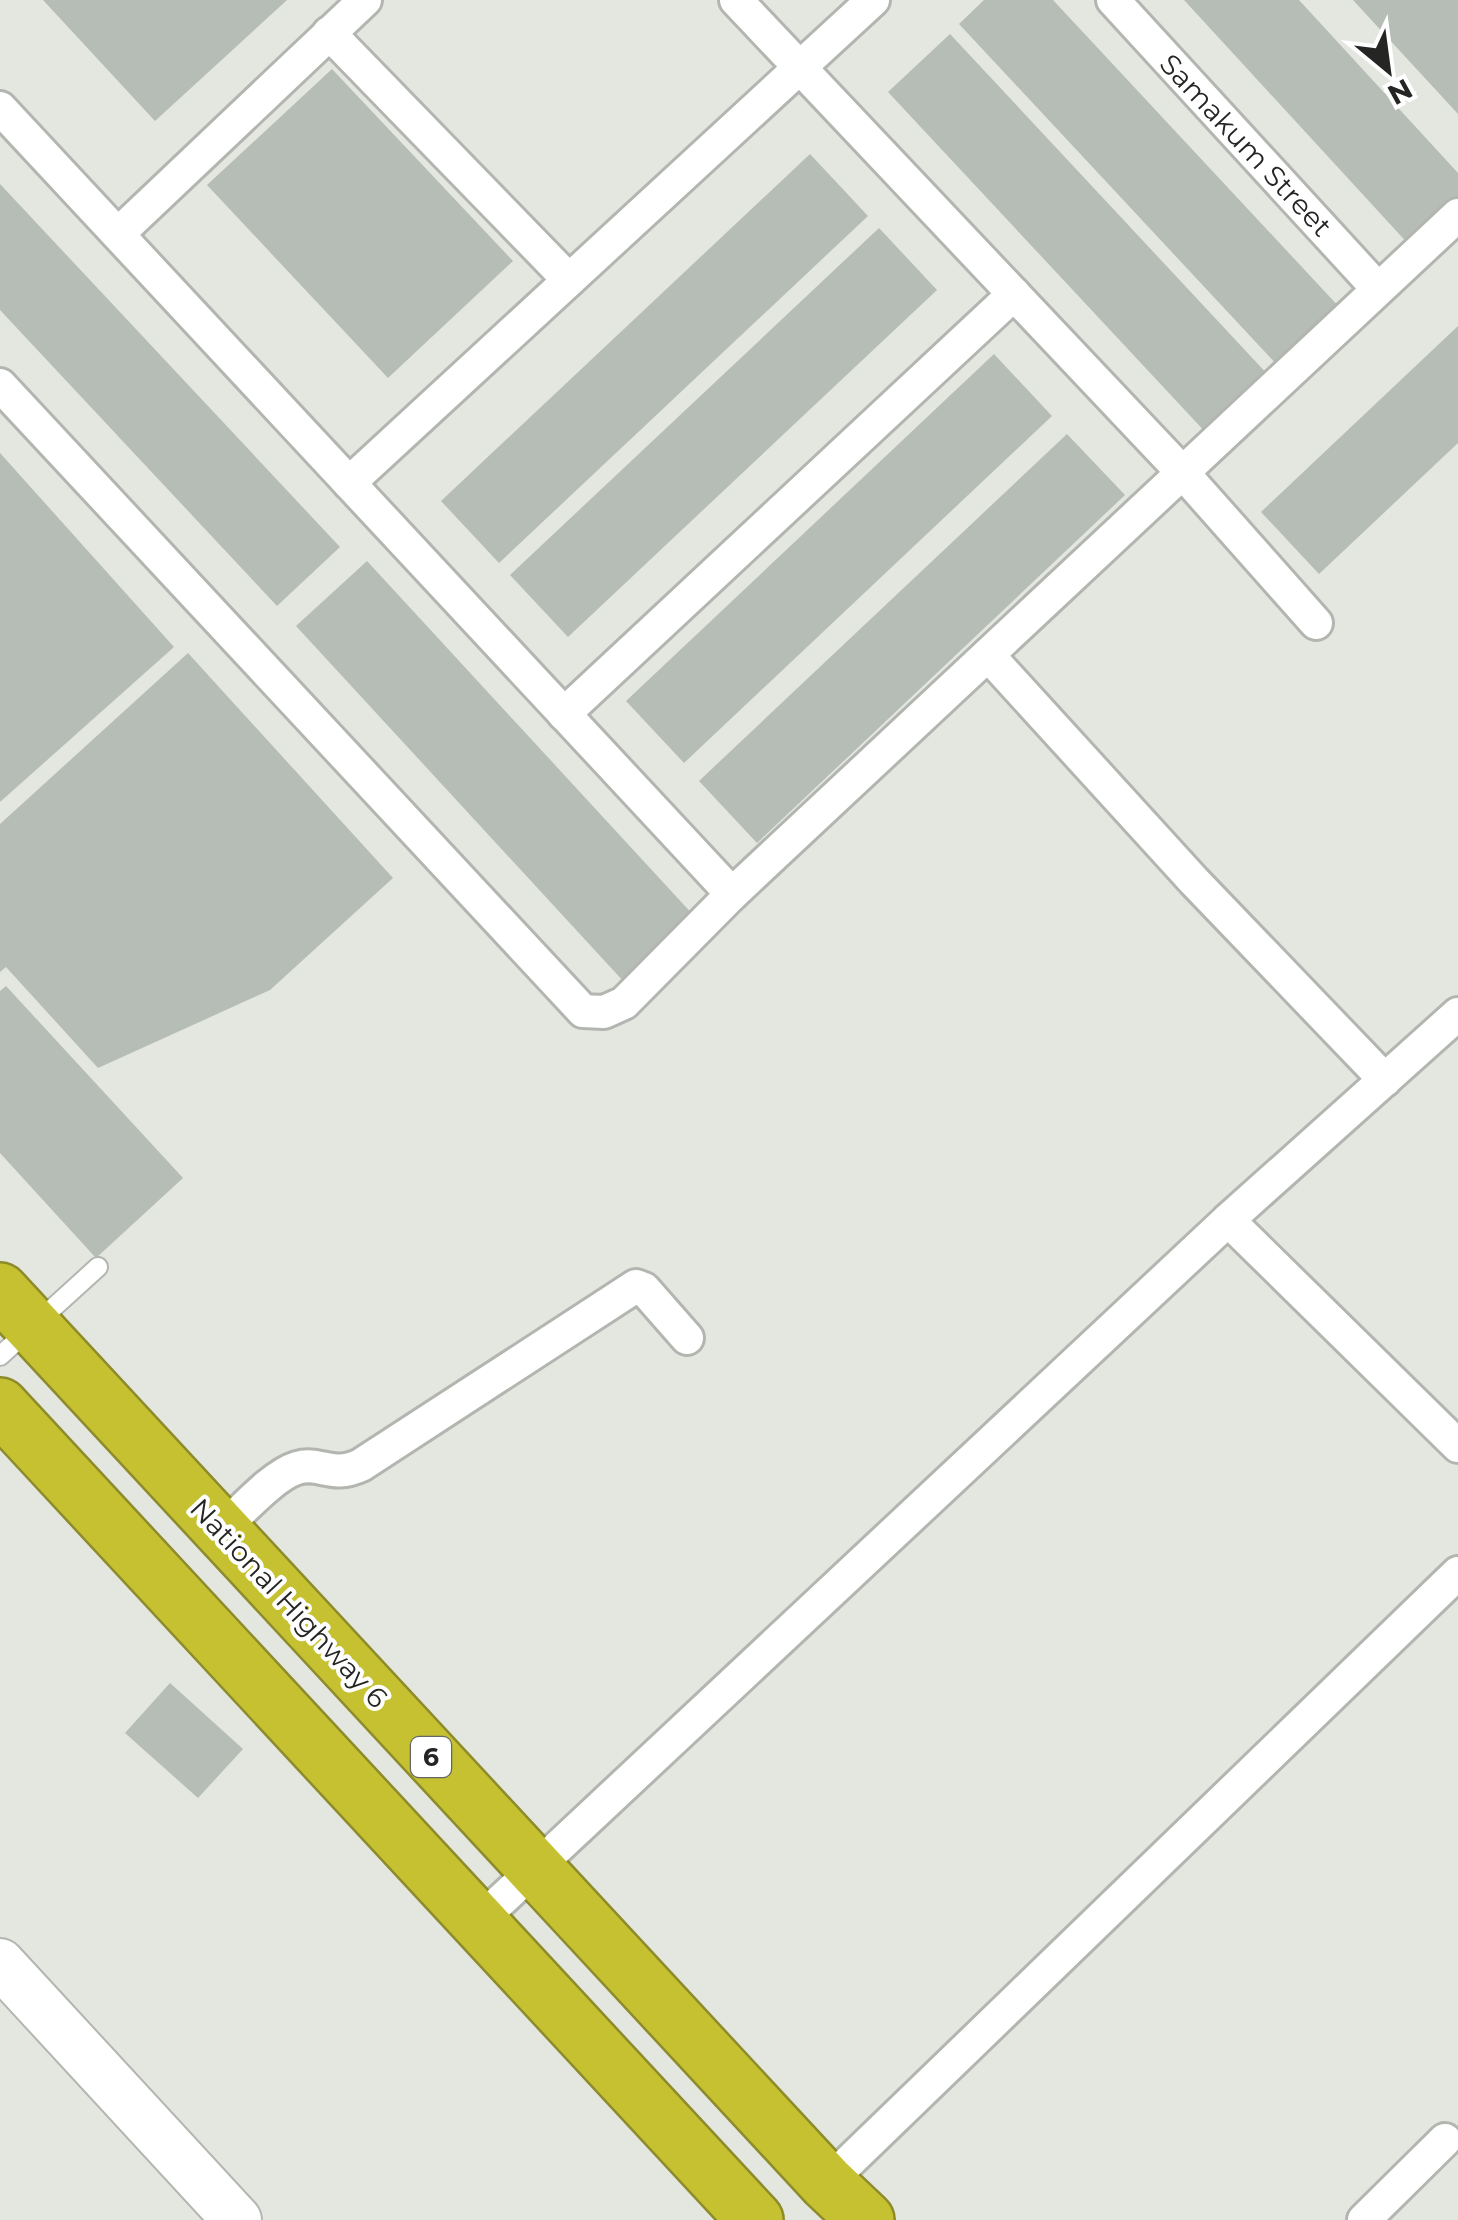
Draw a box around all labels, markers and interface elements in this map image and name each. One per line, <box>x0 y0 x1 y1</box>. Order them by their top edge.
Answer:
north arrow <box>1338 20 1438 120</box>
street label: Samakum Street <box>1153 47 1339 243</box>
text: N <box>1382 72 1418 112</box>
street label: National Highway 6 <box>183 1491 395 1715</box>
road number: 6 <box>411 1737 451 1777</box>

